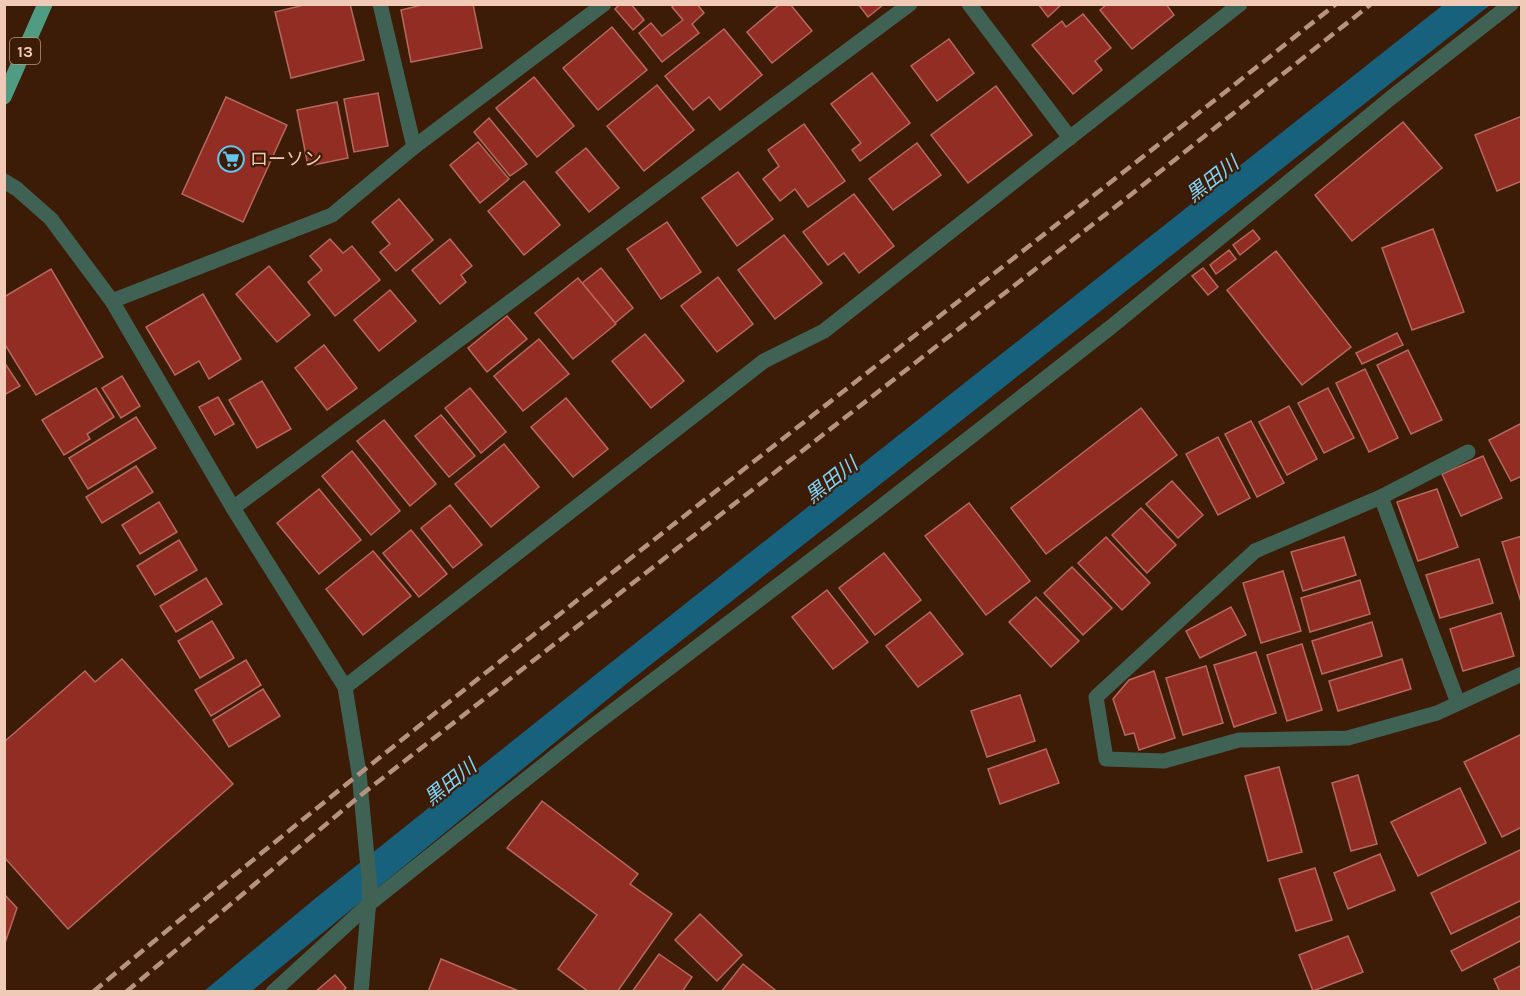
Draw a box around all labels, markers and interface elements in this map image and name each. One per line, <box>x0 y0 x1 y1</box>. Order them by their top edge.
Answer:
road number: 13 <box>10 38 40 64</box>
supermarket icon: ローソン <box>216 144 246 174</box>
place label: ローソン <box>250 148 322 170</box>
water label: 黒田川 <box>1182 151 1245 207</box>
water label: 黒田川 <box>801 452 864 508</box>
water label: 黒田川 <box>420 753 482 810</box>

